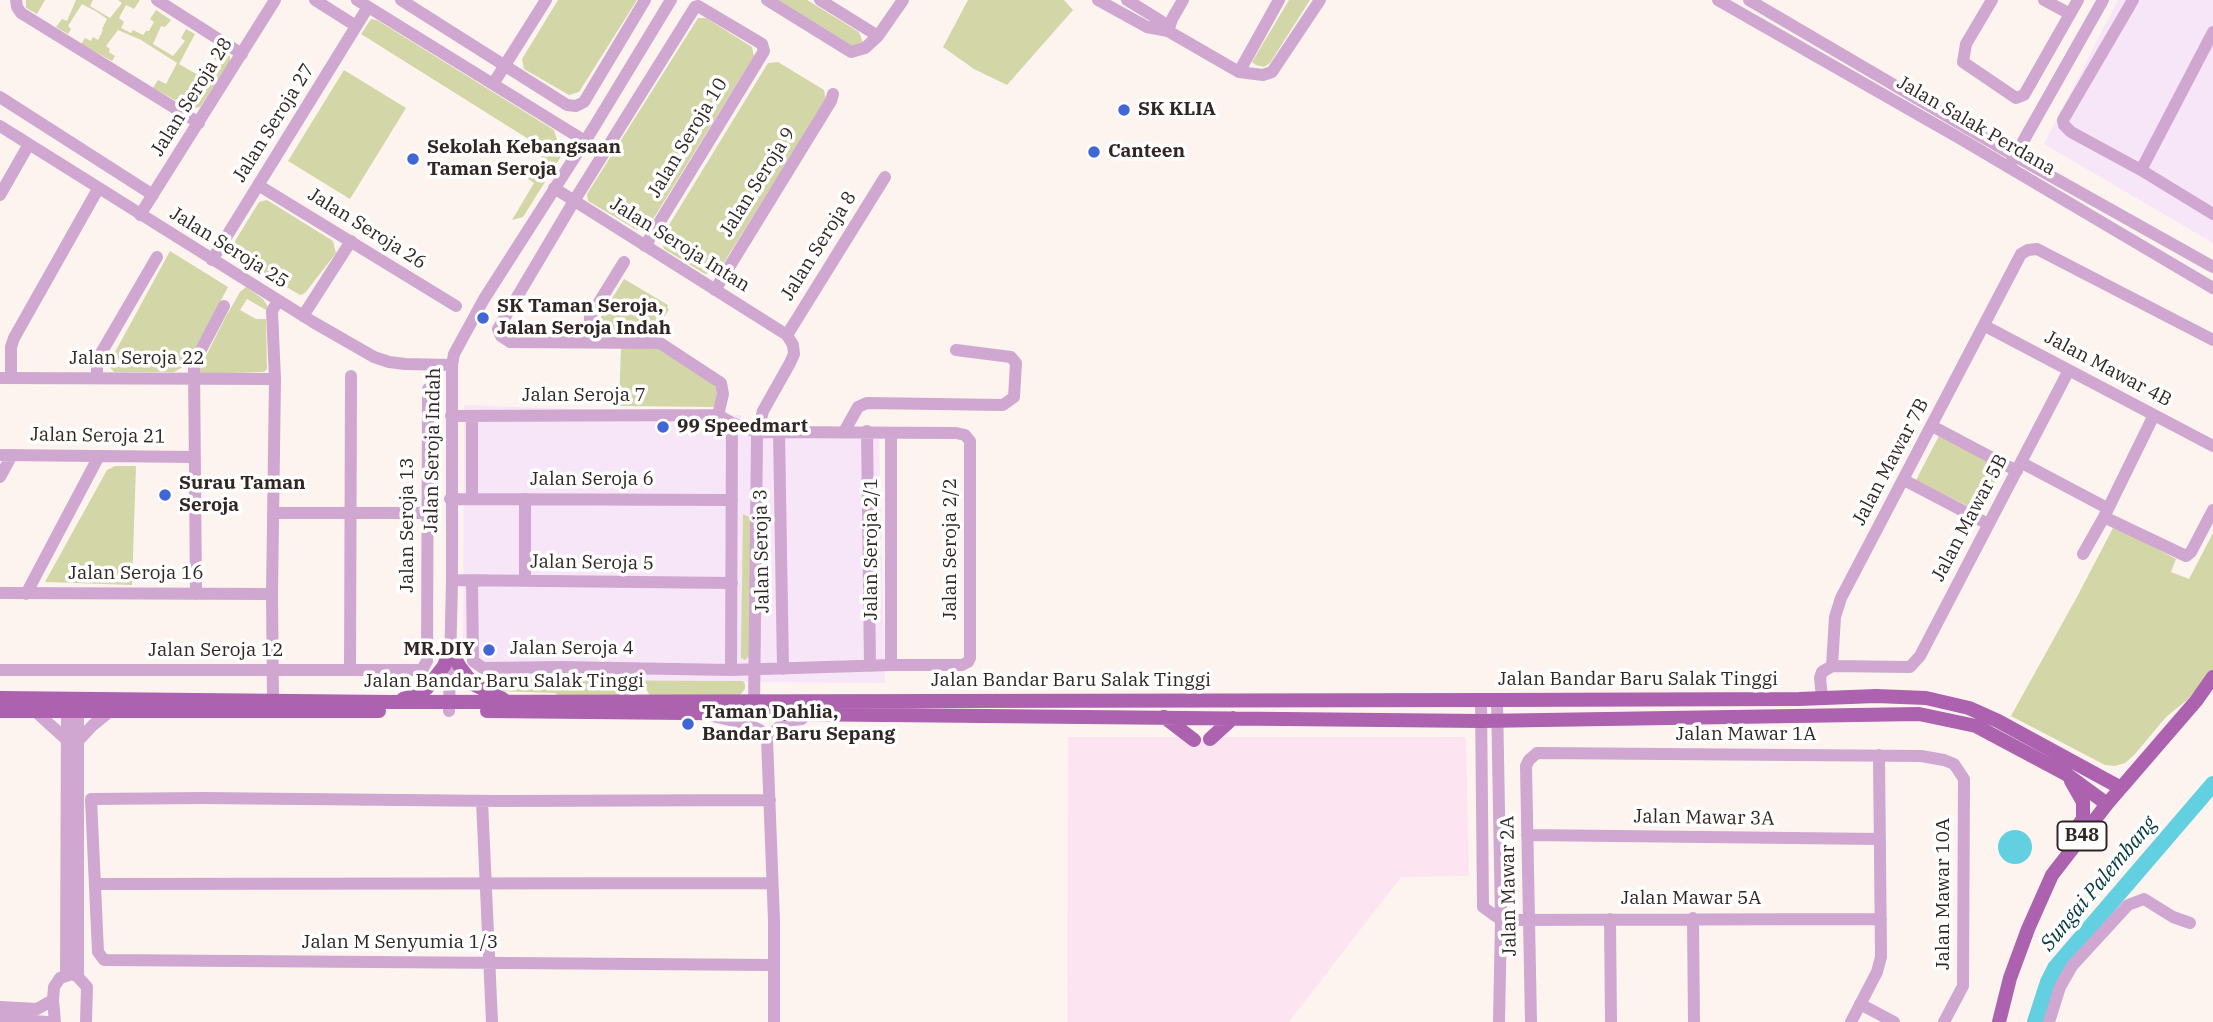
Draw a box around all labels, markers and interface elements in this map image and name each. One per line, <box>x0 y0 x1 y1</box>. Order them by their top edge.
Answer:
street label: Jalan Seroja 28 <box>146 34 238 160</box>
street label: Jalan Seroja 27 <box>228 60 320 186</box>
street label: Jalan Salak Perdana <box>1893 71 2059 181</box>
street label: Jalan Seroja 10 <box>643 74 733 202</box>
place label: SK KLIA <box>1138 99 1216 121</box>
marker: SK KLIA <box>1116 102 1132 118</box>
street label: Jalan Seroja 9 <box>715 123 801 241</box>
place label: Sekolah Kebangsaan Taman Seroja <box>427 137 621 181</box>
place label: Canteen <box>1108 141 1185 163</box>
marker: Canteen <box>1086 144 1102 160</box>
marker: Sekolah Kebangsaan Taman Seroja <box>405 151 421 167</box>
street label: Jalan Seroja 26 <box>304 183 430 275</box>
street label: Jalan Seroja 8 <box>776 187 862 305</box>
street label: Jalan Seroja Intan <box>606 193 754 297</box>
street label: Jalan Seroja 25 <box>166 202 292 294</box>
place label: SK Taman Seroja, Jalan Seroja Indah <box>497 296 671 340</box>
marker: SK Taman Seroja, Jalan Seroja Indah <box>475 310 491 326</box>
street label: Jalan Mawar 4B <box>2041 326 2175 412</box>
street label: Jalan Seroja 22 <box>69 348 205 370</box>
street label: Jalan Seroja Indah <box>420 367 446 533</box>
street label: Jalan Seroja 7 <box>522 385 646 407</box>
street label: Jalan Mawar 7B <box>1848 395 1934 529</box>
place label: 99 Speedmart <box>677 416 808 438</box>
marker: 99 Speedmart <box>655 419 671 435</box>
street label: Jalan Seroja 21 <box>30 423 166 449</box>
street label: Jalan Mawar 5B <box>1927 451 2013 585</box>
street label: Jalan Seroja 13 <box>397 457 419 593</box>
street label: Jalan Seroja 6 <box>530 469 654 491</box>
place label: Surau Taman Seroja <box>179 473 306 517</box>
street label: Jalan Seroja 2/1 <box>861 478 883 620</box>
street label: Jalan Seroja 2/2 <box>940 478 962 620</box>
marker: Surau Taman Seroja <box>157 487 173 503</box>
street label: Jalan Seroja 3 <box>750 489 774 613</box>
street label: Jalan Seroja 5 <box>530 551 654 575</box>
street label: Jalan Seroja 16 <box>68 563 204 585</box>
street label: Jalan Seroja 4 <box>510 638 634 660</box>
place label: MR.DIY <box>403 639 475 661</box>
street label: Jalan Seroja 12 <box>148 640 284 662</box>
marker: MR.DIY <box>481 642 497 658</box>
street label: Jalan Bandar Baru Salak Tinggi <box>1498 669 1778 691</box>
street label: Jalan Bandar Baru Salak Tinggi <box>931 670 1211 692</box>
street label: Jalan Bandar Baru Salak Tinggi <box>364 671 644 693</box>
place label: Taman Dahlia, Bandar Baru Sepang <box>702 702 895 746</box>
marker: Taman Dahlia, Bandar Baru Sepang <box>680 716 696 732</box>
street label: Jalan Mawar 1A <box>1676 724 1816 746</box>
street label: Jalan Mawar 3A <box>1634 805 1774 831</box>
water label: Sungai Palembang <box>2035 812 2163 956</box>
street label: Jalan Mawar 2A <box>1496 816 1522 956</box>
street label: Jalan Mawar 10A <box>1933 818 1955 970</box>
road number: B48 <box>2058 822 2106 850</box>
street label: Jalan Mawar 5A <box>1621 888 1761 910</box>
street label: Jalan M Senyumia 1/3 <box>302 932 498 954</box>

